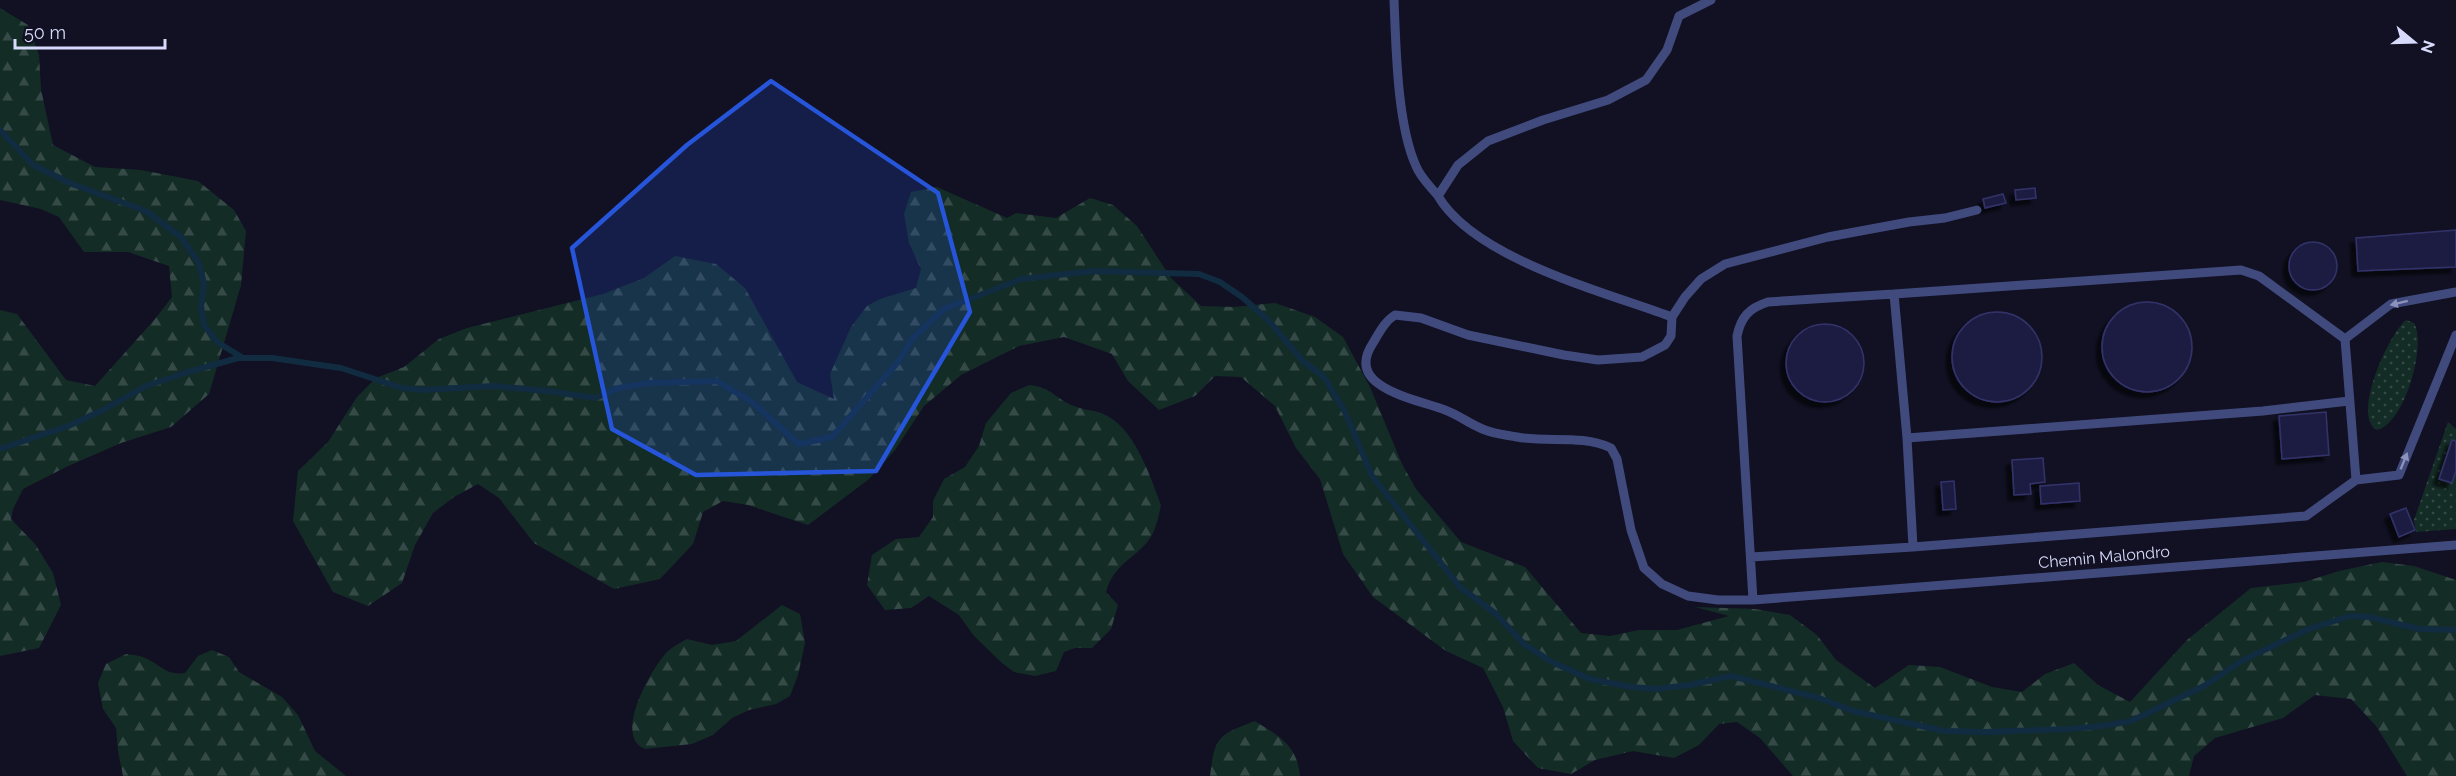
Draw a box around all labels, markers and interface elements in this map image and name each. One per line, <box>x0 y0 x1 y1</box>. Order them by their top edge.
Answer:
scale bar <box>15 12 165 50</box>
north arrow <box>2384 12 2444 72</box>
text: 50 m <box>24 22 66 43</box>
text: N <box>2417 38 2439 56</box>
one-way arrow <box>2390 299 2408 309</box>
one-way arrow <box>2399 451 2409 469</box>
street label: Chemin Malondro <box>2037 542 2171 572</box>

